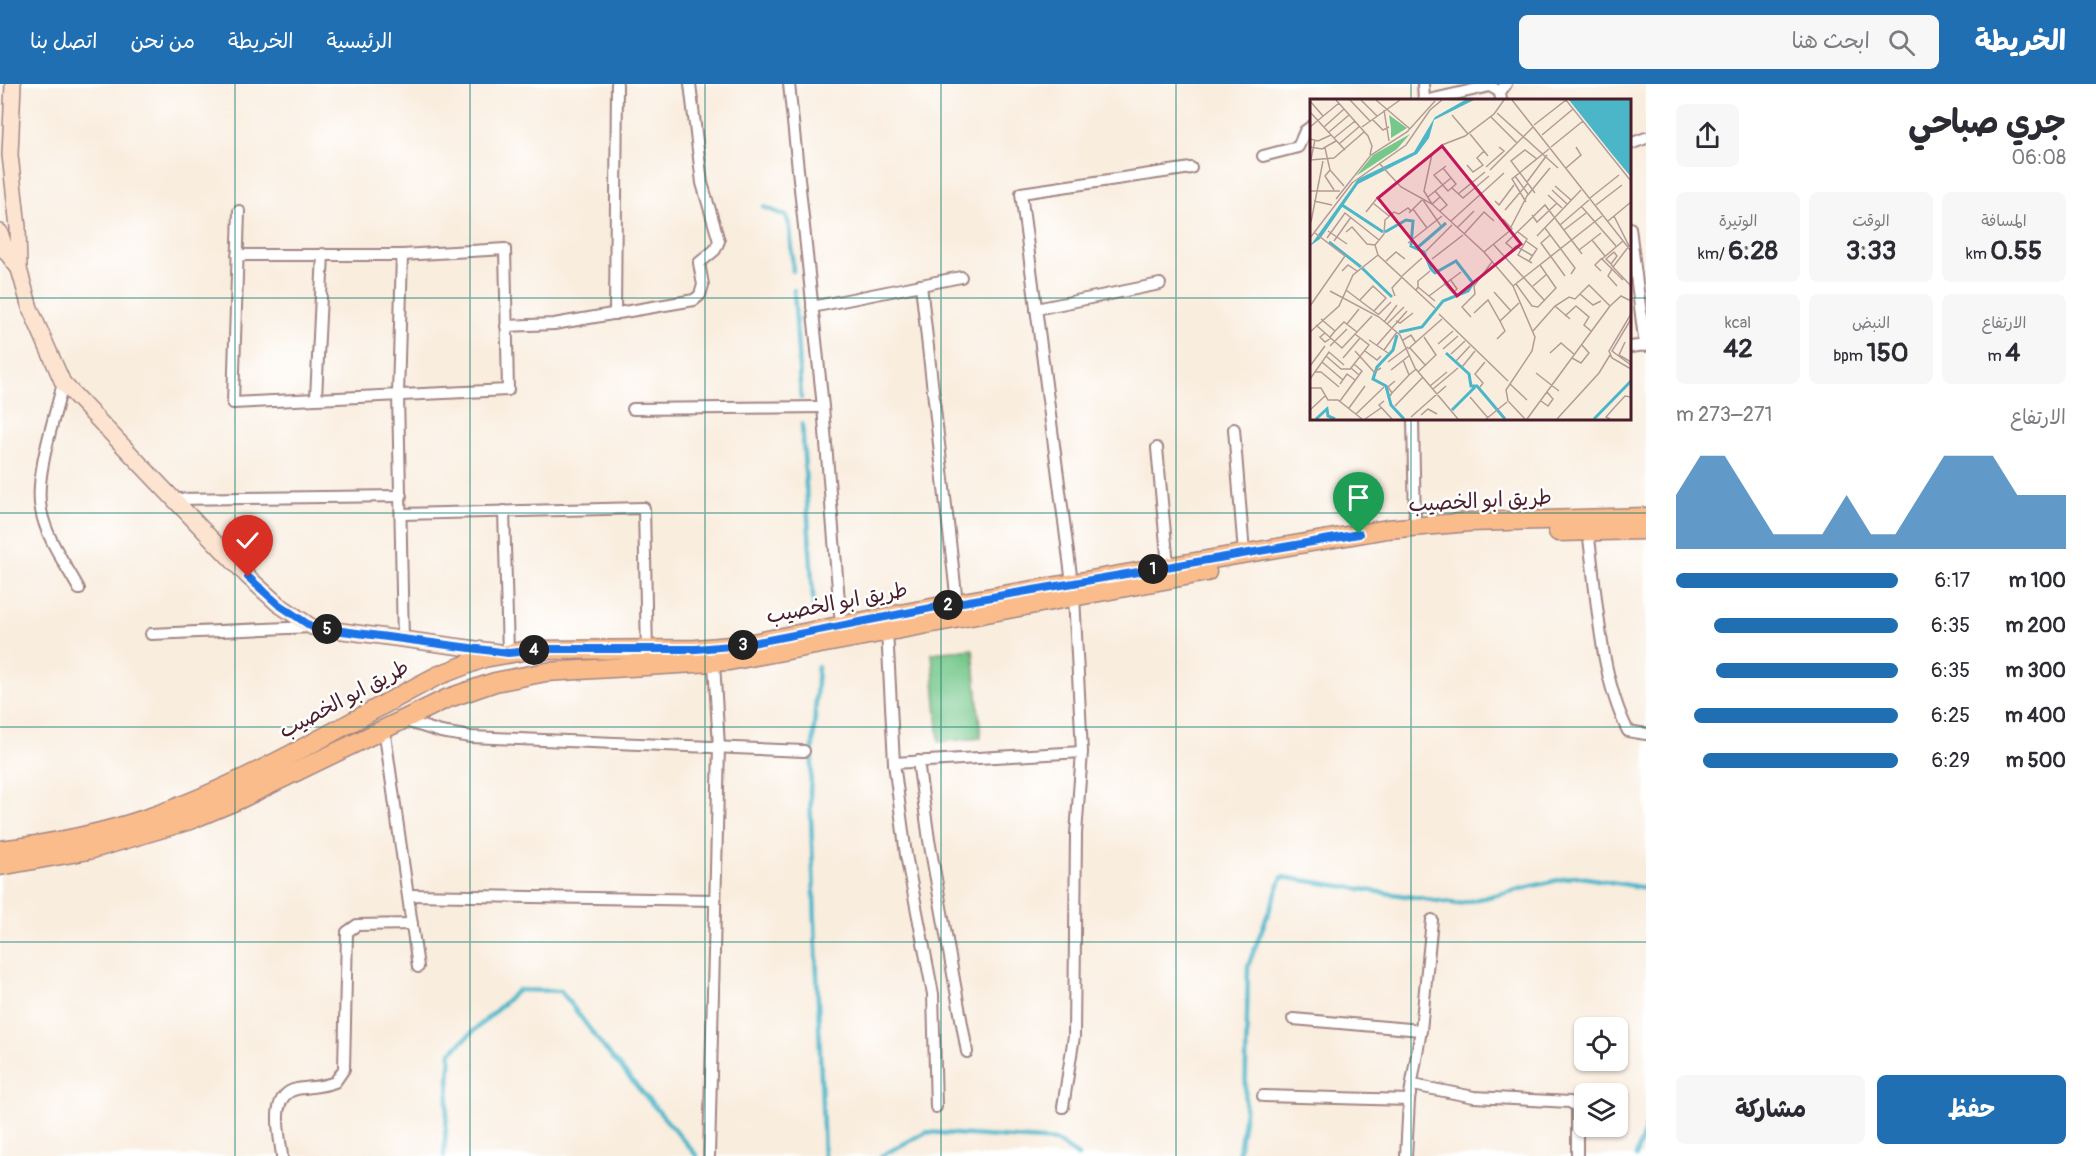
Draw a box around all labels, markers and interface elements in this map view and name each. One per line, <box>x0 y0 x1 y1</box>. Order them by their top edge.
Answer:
search box <box>1519 15 1939 69</box>
text: الخريطة <box>1975 24 2066 59</box>
icon: search <box>1885 26 1918 59</box>
text: ابحث هنا <box>1792 27 1870 55</box>
text: اتصل بنا <box>30 28 97 55</box>
text: من نحن <box>130 28 195 55</box>
text: الخريطة <box>228 28 293 55</box>
text: الرئيسية <box>326 28 392 55</box>
inset map <box>1310 99 1631 420</box>
text: جري صباحي <box>1908 102 2066 143</box>
button: share <box>1676 104 1739 167</box>
text: 06:08 <box>2012 145 2066 170</box>
text: الوتيرة <box>1719 211 1757 231</box>
text: الوقت <box>1852 211 1890 231</box>
text: المسافة <box>1981 211 2027 231</box>
text: 6:28 <box>1728 235 1778 267</box>
text: 3:33 <box>1846 235 1896 267</box>
text: 0.55 <box>1990 235 2042 267</box>
text: /km <box>1698 244 1728 264</box>
text: km <box>1966 244 1990 264</box>
text: kcal <box>1725 313 1751 333</box>
text: النبض <box>1852 313 1890 333</box>
text: الارتفاع <box>1982 313 2026 333</box>
text: 42 <box>1723 333 1753 365</box>
text: 150 <box>1867 337 1909 369</box>
text: 4 <box>2005 337 2020 369</box>
text: bpm <box>1833 346 1867 366</box>
text: m <box>1988 346 2005 366</box>
text: 271–273 m <box>1676 402 1772 427</box>
text: الارتفاع <box>2010 405 2066 430</box>
pin <box>1333 472 1384 534</box>
icon: arrive <box>1342 481 1375 514</box>
street label: طريق ابو الخصيب <box>1408 484 1552 518</box>
pin <box>222 515 273 577</box>
icon: check <box>231 524 264 557</box>
pin: 1 <box>1138 554 1168 584</box>
text: 1 <box>1150 559 1156 579</box>
text: 6:17 <box>1935 568 1970 593</box>
text: 100 m <box>2009 568 2066 593</box>
street label: طريق ابو الخصيب <box>764 576 910 630</box>
pin: 2 <box>933 590 963 620</box>
text: 2 <box>944 595 952 615</box>
text: 6:35 <box>1931 613 1970 638</box>
text: 200 m <box>2005 613 2066 638</box>
pin: 5 <box>312 614 342 644</box>
text: 5 <box>323 619 331 639</box>
pin: 3 <box>728 630 758 660</box>
pin: 4 <box>519 635 549 665</box>
text: 3 <box>739 635 747 655</box>
text: 4 <box>529 640 539 660</box>
street label: طريق ابو الخصيب <box>274 653 414 745</box>
text: 6:35 <box>1931 658 1970 683</box>
text: 300 m <box>2005 658 2066 683</box>
text: 6:25 <box>1931 703 1970 728</box>
text: 400 m <box>2005 703 2066 728</box>
text: 6:29 <box>1932 748 1970 773</box>
text: 500 m <box>2006 748 2066 773</box>
map controls <box>1574 1017 1628 1137</box>
button: locate <box>1574 1017 1628 1071</box>
button: مشاركة <box>1676 1075 1865 1144</box>
button: حفظ <box>1877 1075 2066 1144</box>
button: layers <box>1574 1083 1628 1137</box>

